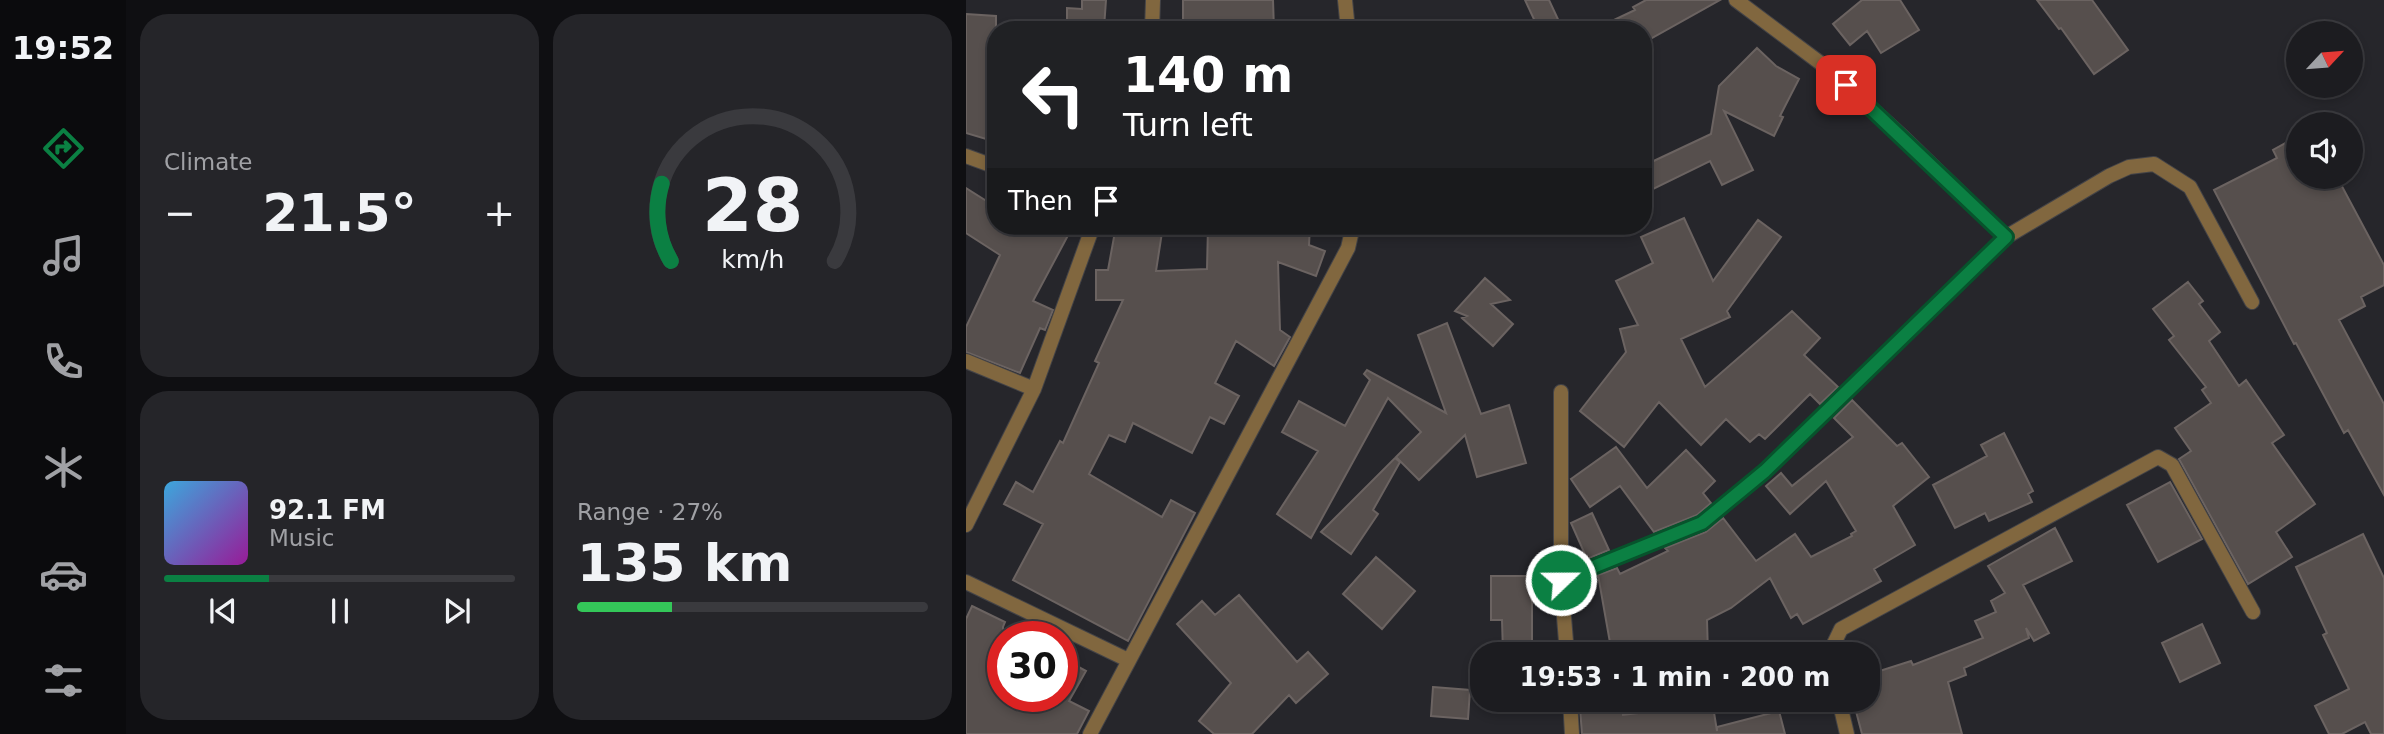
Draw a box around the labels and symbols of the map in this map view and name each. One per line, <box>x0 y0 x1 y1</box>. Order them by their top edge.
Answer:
north arrow <box>2286 21 2362 98</box>
pin <box>1816 55 1876 115</box>
position arrow <box>1524 543 1598 617</box>
speed limit sign: 30 <box>987 621 1078 712</box>

